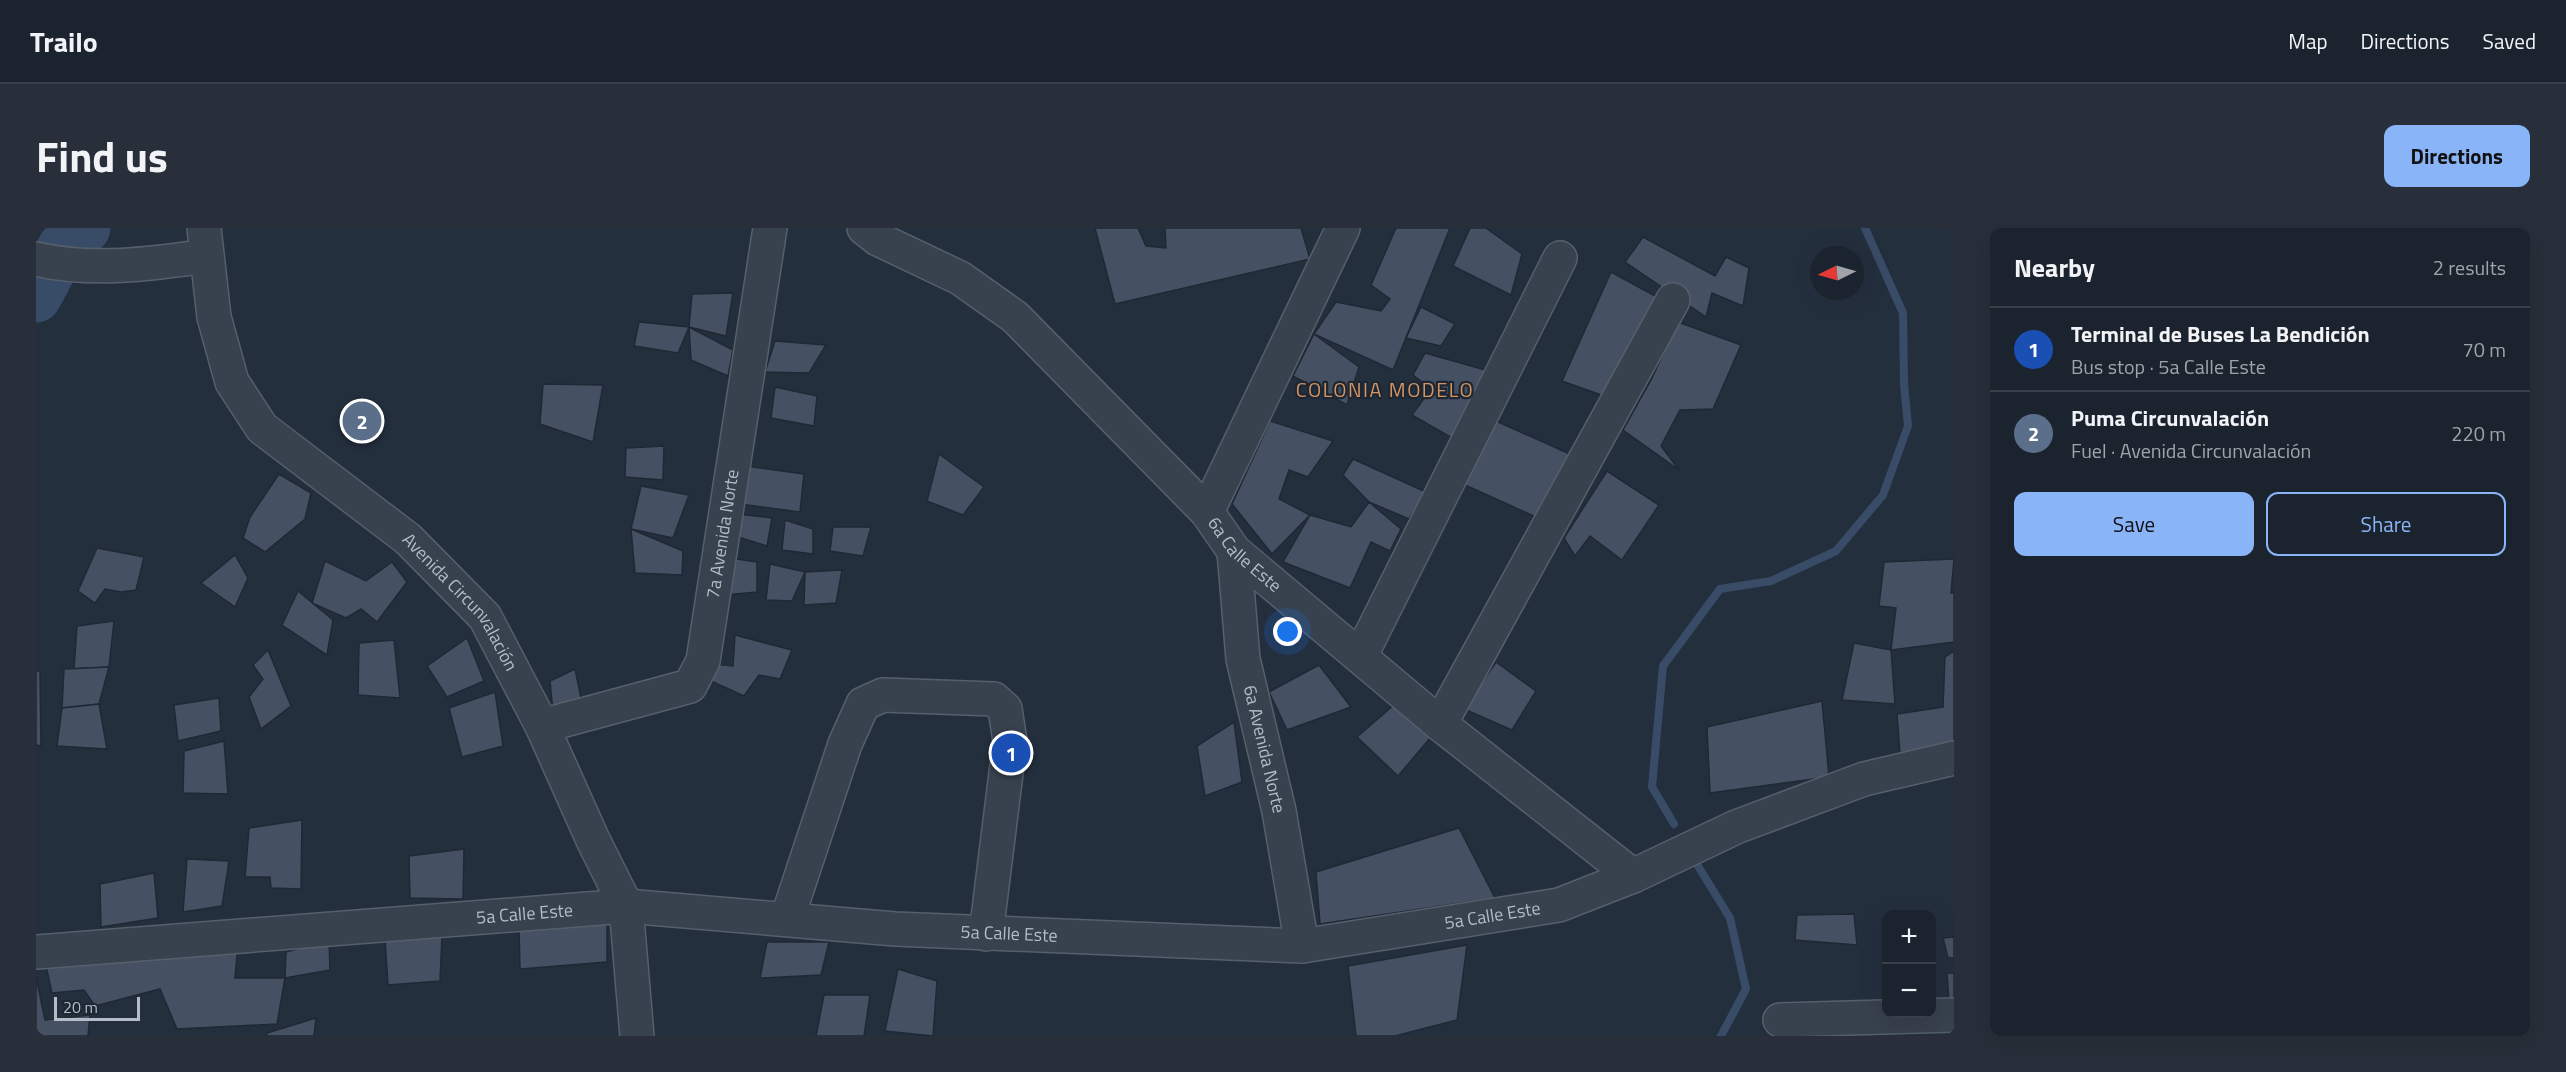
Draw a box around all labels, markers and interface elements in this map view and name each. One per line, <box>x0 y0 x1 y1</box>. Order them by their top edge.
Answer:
text: Trailo <box>30 20 98 63</box>
text: Map <box>2288 25 2328 57</box>
text: Directions <box>2361 25 2450 57</box>
text: Saved <box>2483 25 2536 57</box>
text: Find us <box>36 124 168 188</box>
button: Directions <box>2384 125 2530 187</box>
north arrow <box>1810 246 1864 300</box>
text: Nearby <box>2014 248 2095 287</box>
text: 2 results <box>2433 252 2506 283</box>
text: Terminal de Buses La Bendición <box>2071 317 2370 351</box>
text: 1 <box>2028 334 2039 365</box>
text: 70 m <box>2462 334 2506 365</box>
text: Bus stop · 5a Calle Este <box>2071 351 2266 382</box>
district label: COLONIA MODELO <box>1296 374 1474 405</box>
pin: 2 <box>342 398 382 444</box>
text: Puma Circunvalación <box>2071 401 2269 435</box>
text: 2 <box>2028 418 2039 449</box>
text: 220 m <box>2451 418 2506 449</box>
text: Fuel · Avenida Circunvalación <box>2071 435 2311 466</box>
street label: 7a Avenida Norte <box>699 467 745 600</box>
button: Save <box>2014 492 2254 556</box>
button: Share <box>2266 492 2506 556</box>
street label: 6a Calle Este <box>1201 511 1288 599</box>
street label: Avenida Circunvalación <box>396 527 525 676</box>
your location <box>1273 617 1302 646</box>
street label: 6a Avenida Norte <box>1237 682 1293 816</box>
pin: 1 <box>992 730 1030 776</box>
street label: 5a Calle Este <box>1442 894 1542 936</box>
street label: 5a Calle Este <box>475 896 574 931</box>
map controls <box>1882 910 1936 1018</box>
button: + <box>1882 910 1936 964</box>
street label: 5a Calle Este <box>960 918 1058 949</box>
button: − <box>1882 964 1936 1018</box>
scale bar <box>54 994 140 1022</box>
text: 20 m <box>63 995 98 1019</box>

